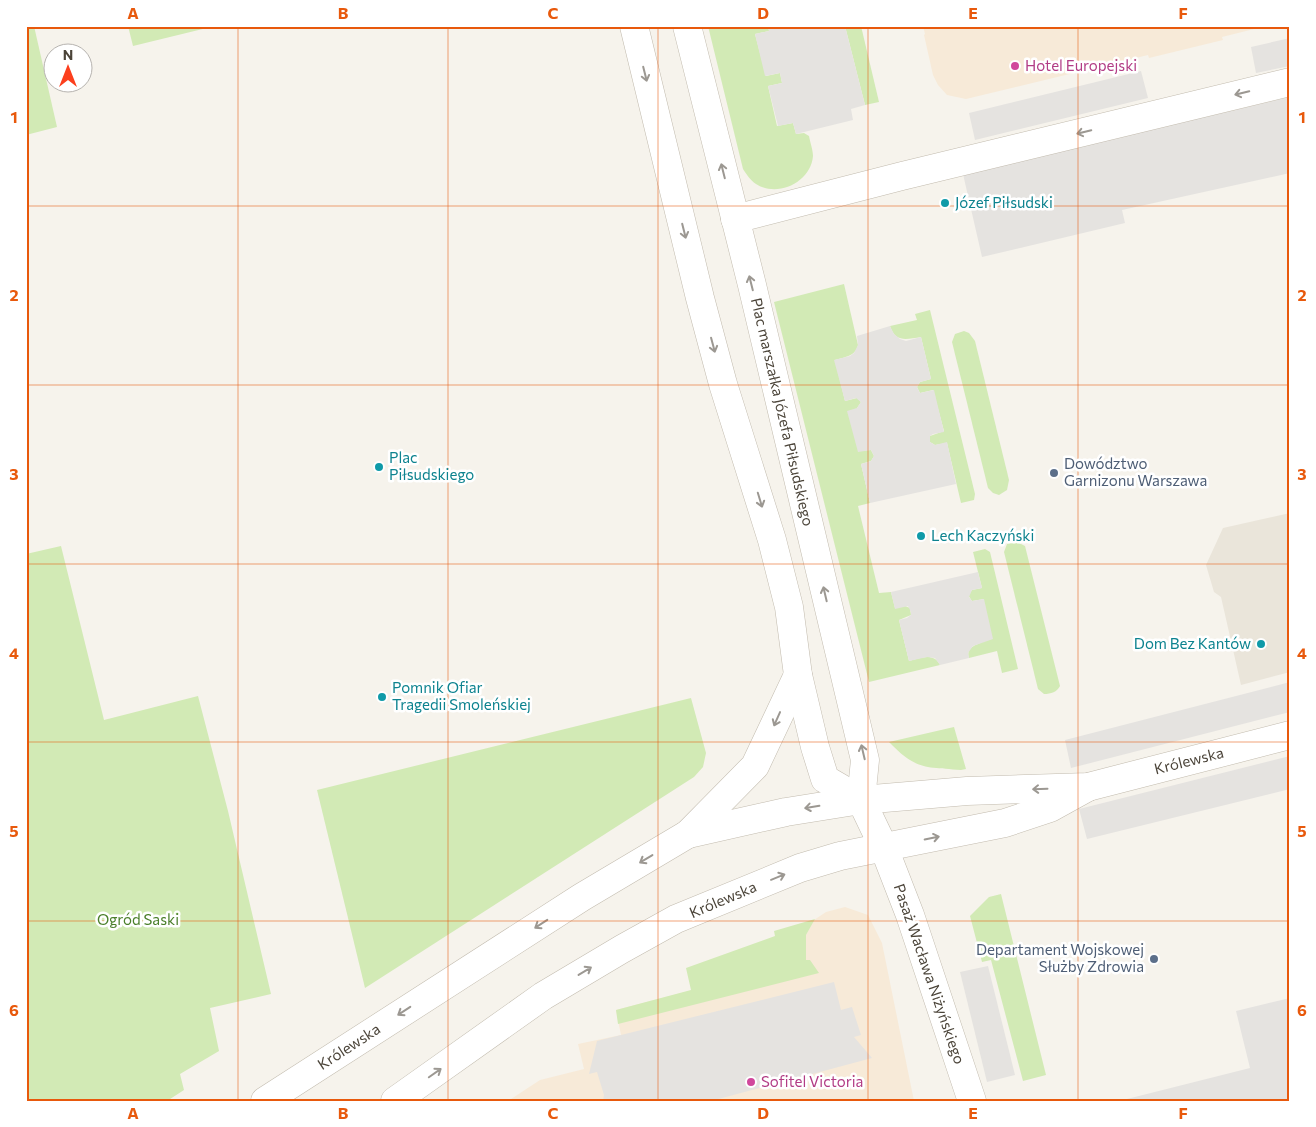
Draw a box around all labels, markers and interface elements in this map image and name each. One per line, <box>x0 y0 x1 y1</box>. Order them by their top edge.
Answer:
text: A <box>127 3 139 22</box>
text: B <box>338 3 349 22</box>
text: C <box>548 3 559 22</box>
text: D <box>757 3 769 22</box>
text: E <box>968 3 978 22</box>
text: F <box>1178 3 1188 22</box>
north arrow <box>42 42 92 92</box>
text: N <box>63 46 73 63</box>
place label: Hotel Europejski <box>1025 56 1137 74</box>
marker: Hotel Europejski <box>1009 60 1021 72</box>
one-way arrow <box>641 65 650 81</box>
one-way arrow <box>1235 89 1251 98</box>
text: 1 <box>10 107 18 126</box>
text: 1 <box>1298 107 1306 126</box>
one-way arrow <box>1077 128 1093 137</box>
one-way arrow <box>718 164 727 180</box>
place label: Józef Piłsudski <box>955 193 1053 211</box>
marker: Józef Piłsudski <box>939 197 951 209</box>
one-way arrow <box>680 223 689 239</box>
one-way arrow <box>746 275 755 291</box>
text: 2 <box>9 285 19 304</box>
text: 2 <box>1297 285 1307 304</box>
street label: Plac marszałka Józefa Piłsudskiego <box>748 296 818 528</box>
one-way arrow <box>709 336 718 352</box>
place label: Plac Piłsudskiego <box>389 448 474 483</box>
place label: Dowództwo Garnizonu Warszawa <box>1064 454 1207 489</box>
marker: Plac Piłsudskiego <box>373 461 385 473</box>
text: 3 <box>9 464 19 483</box>
text: 3 <box>1297 464 1307 483</box>
marker: Dowództwo Garnizonu Warszawa <box>1048 467 1060 479</box>
one-way arrow <box>755 492 765 508</box>
place label: Lech Kaczyński <box>931 526 1034 544</box>
marker: Lech Kaczyński <box>915 530 927 542</box>
one-way arrow <box>820 586 829 602</box>
place label: Dom Bez Kantów <box>1134 634 1251 652</box>
marker: Dom Bez Kantów <box>1255 638 1267 650</box>
text: 4 <box>9 643 19 662</box>
text: 4 <box>1297 643 1307 662</box>
place label: Pomnik Ofiar Tragedii Smoleńskiej <box>392 678 531 713</box>
marker: Pomnik Ofiar Tragedii Smoleńskiej <box>376 691 388 703</box>
one-way arrow <box>771 711 781 726</box>
street label: Królewska <box>1152 743 1225 777</box>
one-way arrow <box>858 744 867 760</box>
one-way arrow <box>1032 784 1048 793</box>
one-way arrow <box>805 803 821 813</box>
text: 5 <box>9 821 19 840</box>
text: 5 <box>1297 821 1307 840</box>
one-way arrow <box>923 833 939 842</box>
one-way arrow <box>640 854 654 864</box>
one-way arrow <box>770 871 785 881</box>
street label: Królewska <box>686 877 759 921</box>
street label: Pasaż Wacława Niżyńskiego <box>891 881 969 1066</box>
park label: Ogród Saski <box>97 910 179 928</box>
one-way arrow <box>534 919 548 929</box>
place label: Departament Wojskowej Służby Zdrowia <box>976 940 1144 975</box>
marker: Departament Wojskowej Służby Zdrowia <box>1148 953 1160 965</box>
one-way arrow <box>578 965 592 975</box>
text: 6 <box>9 1000 19 1019</box>
text: 6 <box>1297 1000 1307 1019</box>
one-way arrow <box>397 1006 411 1017</box>
street label: Królewska <box>314 1019 383 1073</box>
one-way arrow <box>428 1067 441 1078</box>
place label: Sofitel Victoria <box>761 1072 863 1090</box>
marker: Sofitel Victoria <box>745 1076 757 1088</box>
text: A <box>127 1103 139 1122</box>
text: B <box>338 1103 349 1122</box>
text: C <box>548 1103 559 1122</box>
text: D <box>757 1103 769 1122</box>
text: E <box>968 1103 978 1122</box>
text: F <box>1178 1103 1188 1122</box>

